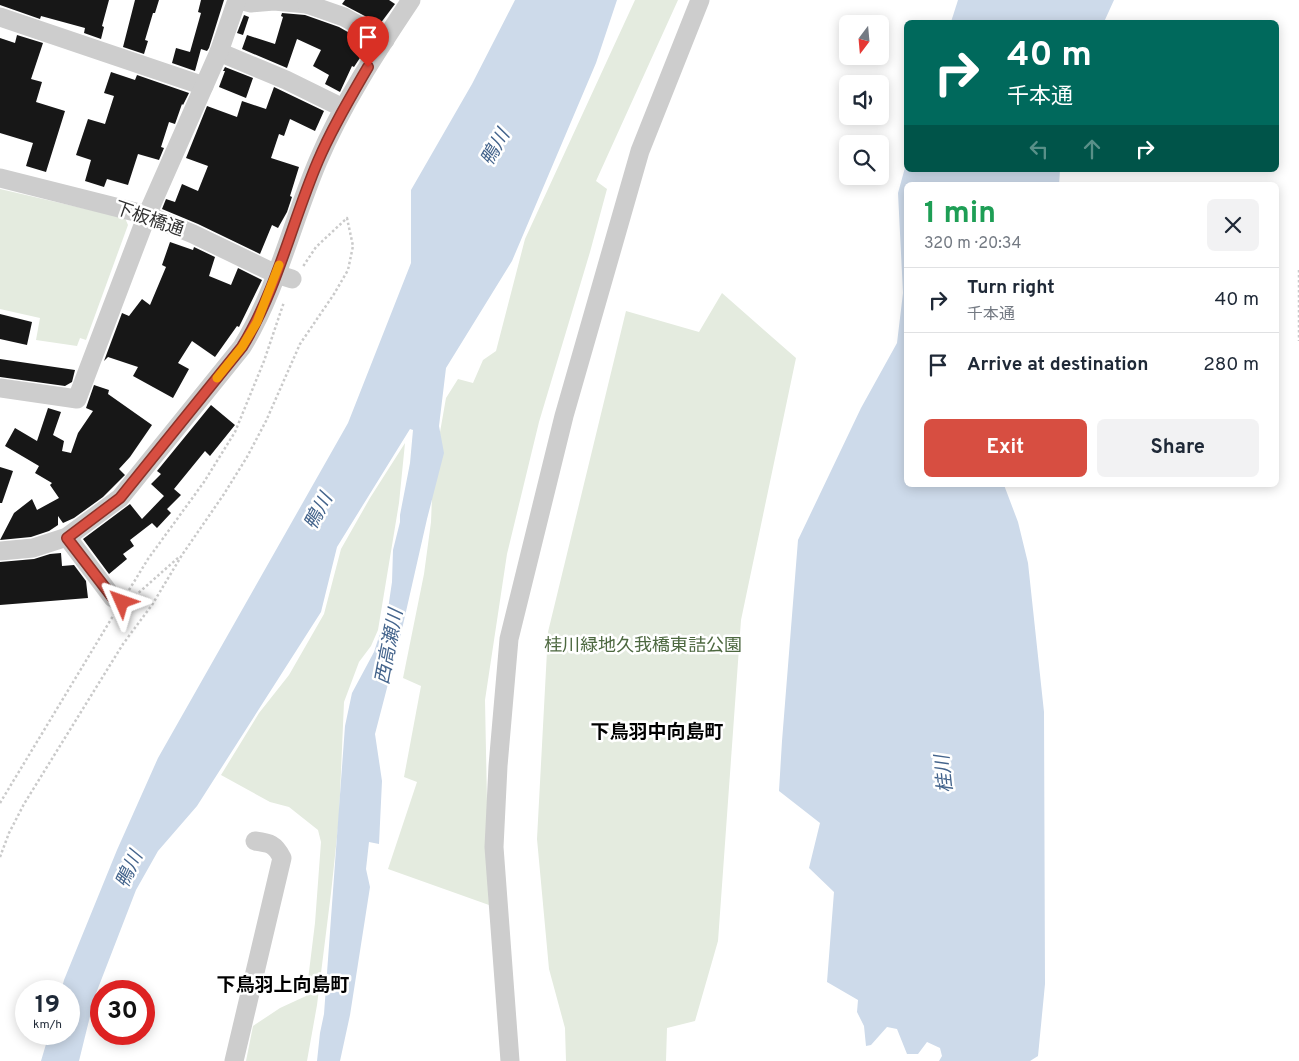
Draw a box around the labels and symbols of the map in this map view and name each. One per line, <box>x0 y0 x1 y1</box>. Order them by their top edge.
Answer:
north arrow <box>839 15 889 65</box>
pin <box>347 16 389 67</box>
water label: 鴨川 <box>476 124 517 170</box>
street label: 下板橋通 <box>111 197 187 243</box>
water label: 鴨川 <box>299 488 339 534</box>
position arrow <box>95 575 147 627</box>
water label: 西高瀬川 <box>371 605 409 687</box>
park label: 桂川緑地久我橋東詰公園 <box>544 635 742 658</box>
district label: 下鳥羽中向島町 <box>590 721 724 745</box>
water label: 桂川 <box>931 752 959 794</box>
water label: 鴨川 <box>111 846 150 892</box>
district label: 下鳥羽上向島町 <box>216 974 350 998</box>
speed limit sign: 30 <box>90 980 155 1045</box>

